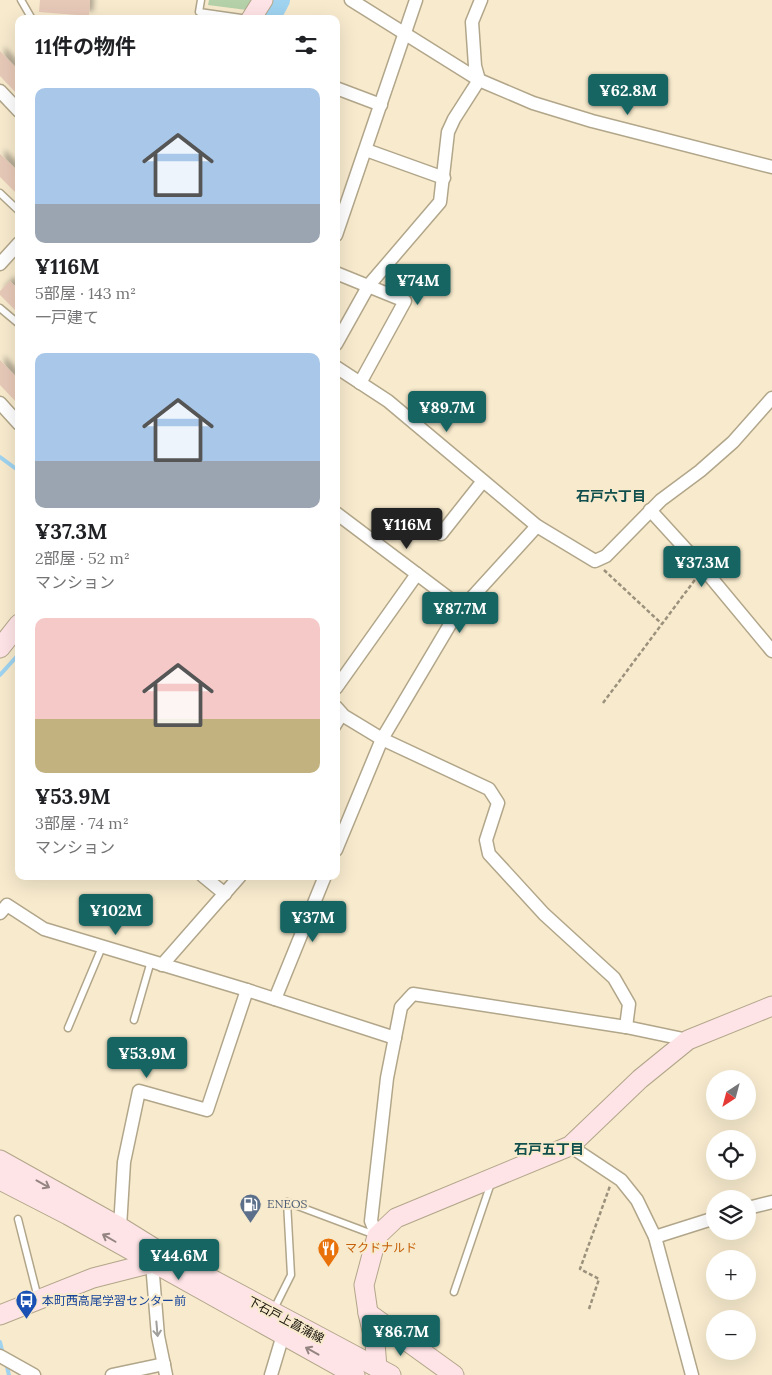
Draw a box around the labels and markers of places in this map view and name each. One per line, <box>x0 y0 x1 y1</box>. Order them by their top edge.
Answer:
pin: ¥62.8M <box>587 74 669 116</box>
pin: ¥74M <box>388 264 448 306</box>
pin: ¥89.7M <box>406 390 488 433</box>
pin: ¥116M <box>372 508 442 550</box>
pin: ¥37.3M <box>661 546 743 588</box>
pin: ¥87.7M <box>419 592 501 634</box>
pin: ¥102M <box>81 894 151 936</box>
pin: ¥37M <box>283 900 343 943</box>
pin: ¥53.9M <box>106 1036 188 1079</box>
fuel station icon: ENEOS <box>239 1192 263 1223</box>
place label: ENEOS <box>267 1196 308 1211</box>
restaurant icon: マクドナルド <box>317 1236 341 1267</box>
pin: ¥44.6M <box>138 1238 220 1281</box>
place label: マクドナルド <box>345 1240 417 1255</box>
bus stop icon: 本町西高尾学習センター前 <box>14 1289 38 1320</box>
place label: 本町西高尾学習センター前 <box>42 1293 186 1308</box>
pin: ¥86.7M <box>360 1314 442 1357</box>

